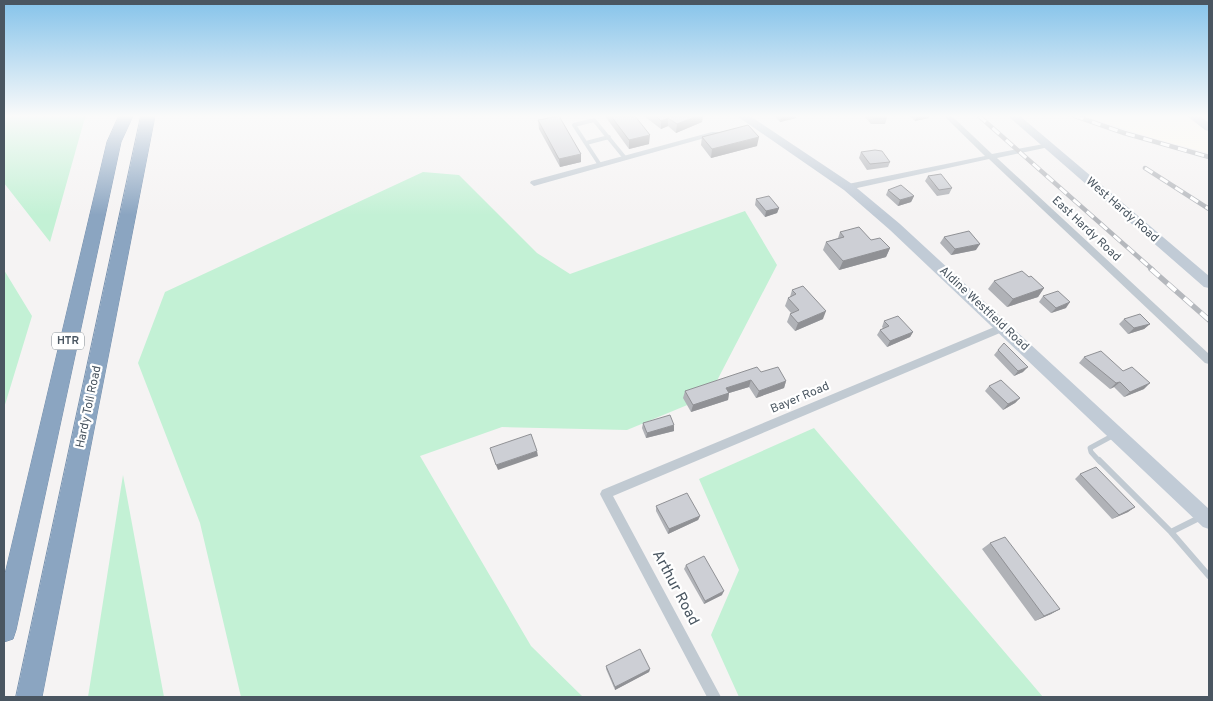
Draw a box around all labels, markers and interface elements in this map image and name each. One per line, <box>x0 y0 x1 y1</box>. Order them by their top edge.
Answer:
street label: West Hardy Road <box>1082 174 1162 246</box>
street label: East Hardy Road <box>1048 193 1124 265</box>
street label: Aldine Westfield Road <box>936 263 1032 355</box>
road number: HTR <box>52 332 84 350</box>
street label: Hardy Toll Road <box>72 364 106 450</box>
street label: Bayer Road <box>768 378 832 418</box>
street label: Arthur Road <box>647 547 703 629</box>

